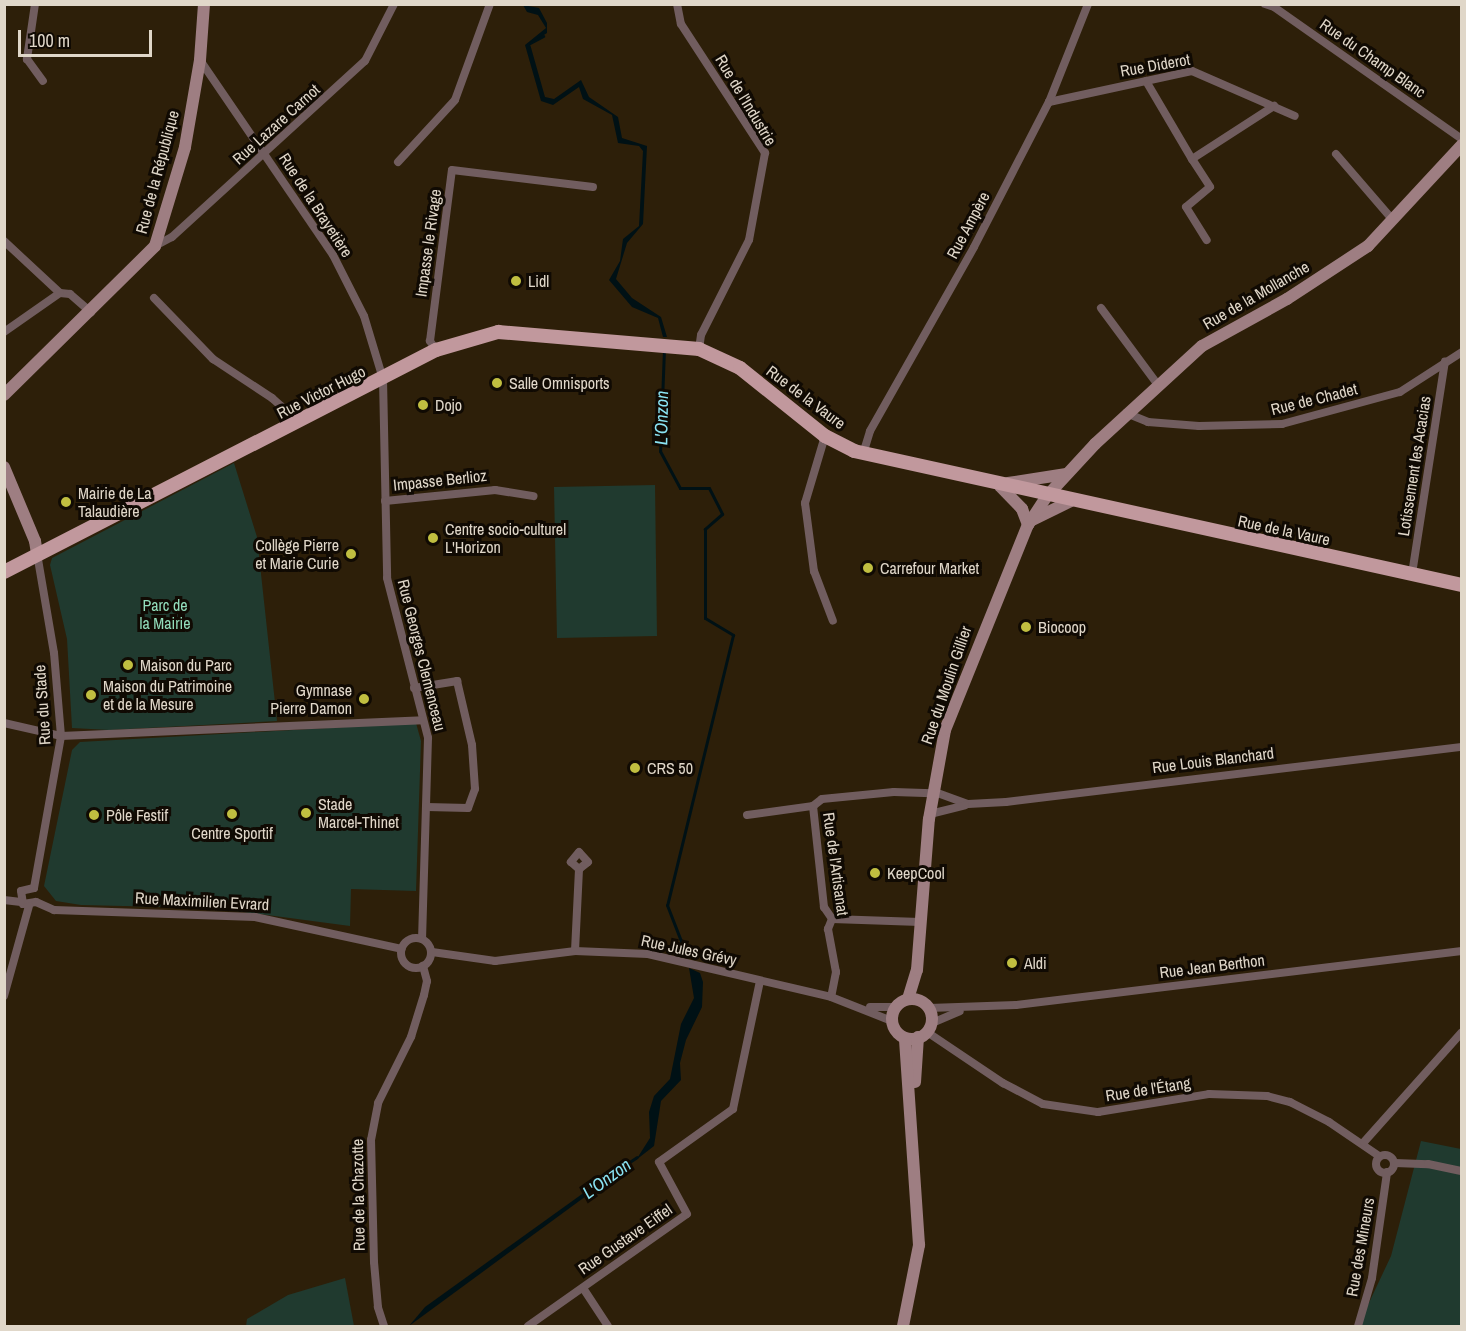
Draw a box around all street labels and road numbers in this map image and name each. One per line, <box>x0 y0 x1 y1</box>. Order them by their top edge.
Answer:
street label: Rue du Champ Blanc <box>1316 14 1430 102</box>
street label: Rue Diderot <box>1119 49 1191 81</box>
street label: Rue de l'Industrie <box>711 51 781 149</box>
street label: Rue Lazare Carnot <box>228 80 324 168</box>
street label: Rue de la République <box>131 108 183 236</box>
street label: Rue de la Brayetière <box>275 149 357 261</box>
street label: Impasse le Rivage <box>411 188 445 298</box>
street label: Rue Ampère <box>942 188 994 262</box>
street label: Rue de la Mollanche <box>1199 257 1313 333</box>
street label: Rue Victor Hugo <box>274 361 368 423</box>
street label: Rue de la Vaure <box>763 361 849 433</box>
street label: Rue de Chadet <box>1269 379 1359 419</box>
street label: Lotissement les Acacias <box>1393 394 1435 538</box>
street label: Impasse Berlioz <box>392 466 488 494</box>
street label: Rue de la Vaure <box>1236 511 1332 549</box>
street label: Rue Georges Clemenceau <box>394 577 450 733</box>
street label: Rue du Moulin Gillier <box>917 623 975 747</box>
street label: Rue du Stade <box>30 664 54 746</box>
street label: Rue Louis Blanchard <box>1151 743 1275 777</box>
street label: Rue de l'Artisanat <box>819 811 853 917</box>
street label: Rue Maximilien Evrard <box>135 888 269 914</box>
street label: Rue Jules Grévy <box>640 931 738 969</box>
street label: Rue Jean Berthon <box>1158 950 1266 982</box>
street label: Rue de l'Étang <box>1104 1073 1192 1105</box>
street label: Rue de la Chazotte <box>347 1139 369 1251</box>
street label: Rue des Mineurs <box>1342 1196 1378 1298</box>
street label: Rue Gustave Eiffel <box>574 1200 676 1278</box>

